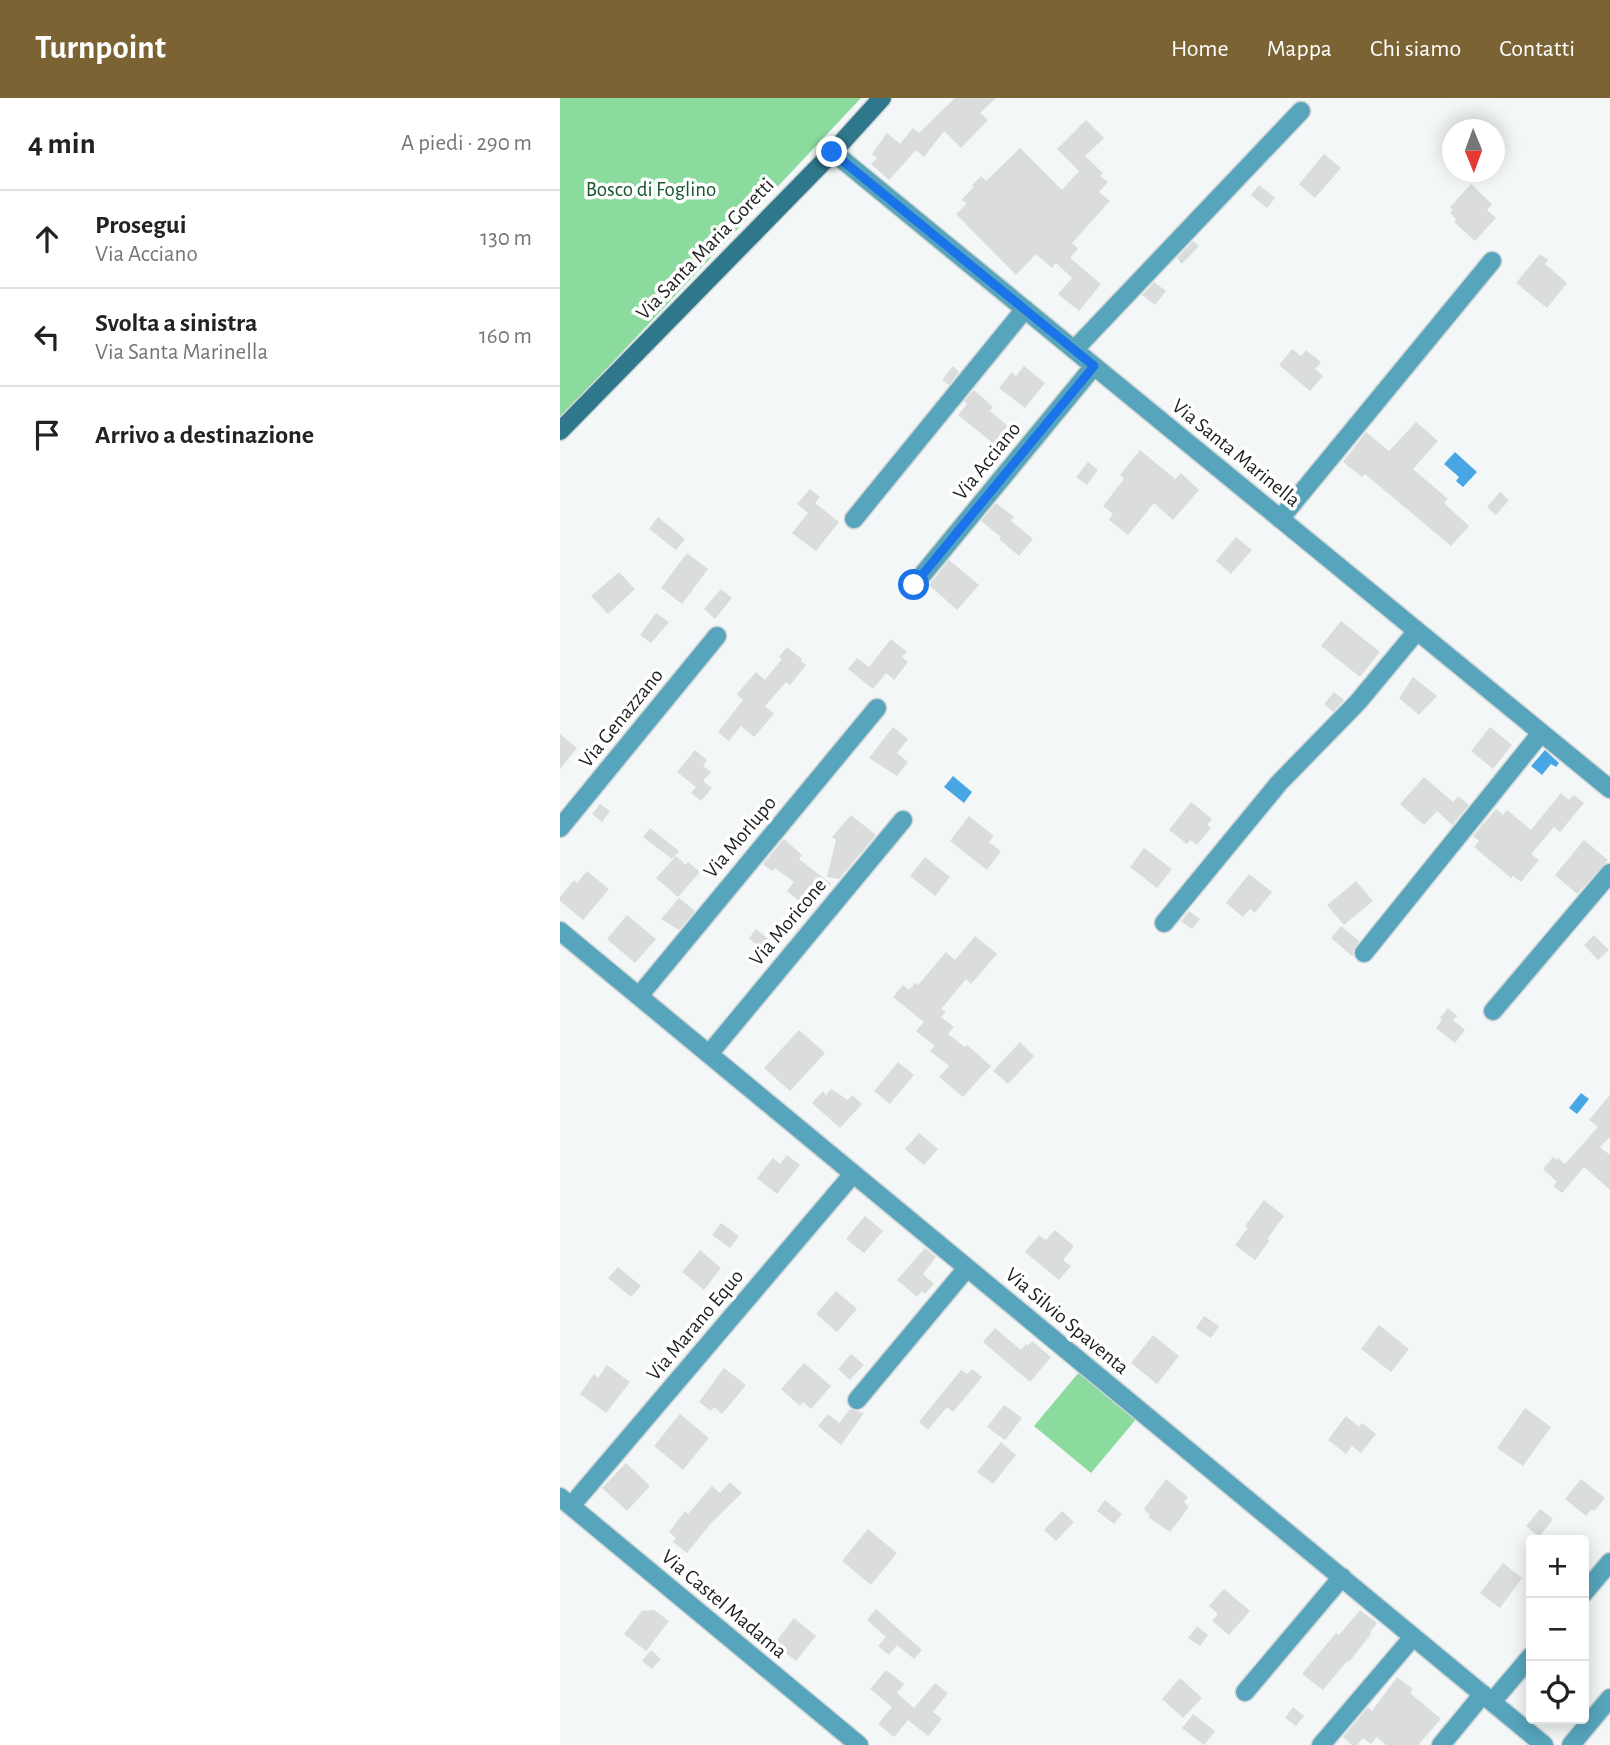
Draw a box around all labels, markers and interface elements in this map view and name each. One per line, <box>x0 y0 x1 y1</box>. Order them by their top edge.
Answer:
text: Turnpoint <box>35 32 166 65</box>
text: Home <box>1171 37 1229 61</box>
text: Mappa <box>1267 37 1332 61</box>
text: Chi siamo <box>1370 37 1461 61</box>
text: Contatti <box>1499 37 1575 61</box>
north arrow <box>1442 119 1505 182</box>
text: 4 min <box>28 129 96 159</box>
text: A piedi · 290 m <box>401 132 532 155</box>
route end <box>816 136 847 167</box>
street label: Via Santa Maria Goretti <box>632 174 778 324</box>
park label: Bosco di Foglino <box>586 179 716 200</box>
text: Prosegui <box>95 212 186 238</box>
icon: ahead <box>28 220 66 258</box>
text: 130 m <box>480 227 532 250</box>
text: Via Acciano <box>95 243 198 266</box>
text: Svolta a sinistra <box>95 310 257 336</box>
icon: left <box>28 318 66 356</box>
text: 160 m <box>479 325 532 348</box>
text: Via Santa Marinella <box>95 341 268 364</box>
street label: Via Santa Marinella <box>1168 395 1304 511</box>
icon: arrive <box>28 416 66 454</box>
street label: Via Acciano <box>949 418 1025 504</box>
text: Arrivo a destinazione <box>95 422 314 448</box>
route start <box>898 569 929 600</box>
street label: Via Genazzano <box>575 665 667 771</box>
street label: Via Morlupo <box>700 792 780 882</box>
street label: Via Moricone <box>746 874 830 970</box>
street label: Via Silvio Spaventa <box>1001 1264 1133 1379</box>
street label: Via Marano Equo <box>643 1265 747 1385</box>
map controls <box>1526 1535 1589 1724</box>
button: + <box>1526 1535 1589 1598</box>
street label: Via Castel Madama <box>657 1546 791 1662</box>
button: − <box>1526 1598 1589 1661</box>
button: locate <box>1526 1661 1589 1724</box>

